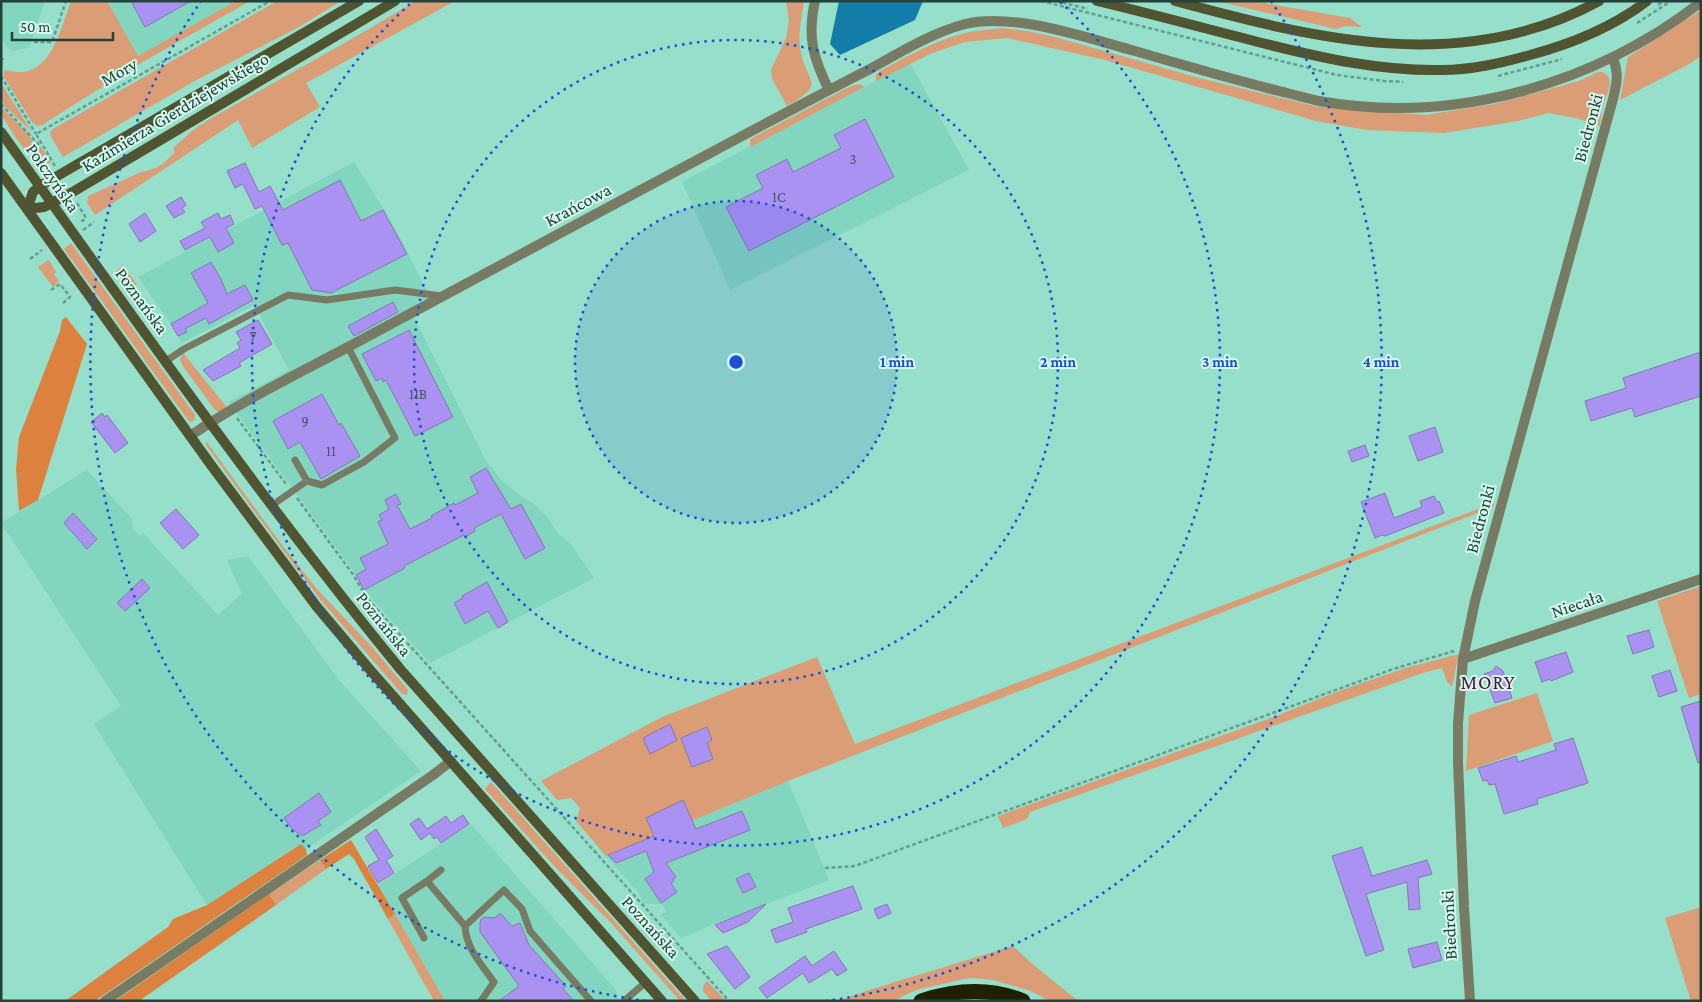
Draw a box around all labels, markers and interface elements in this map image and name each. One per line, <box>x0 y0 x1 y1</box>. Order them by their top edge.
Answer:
scale bar <box>12 10 114 42</box>
text: 50 m <box>20 19 50 35</box>
street label: Kazimierza Gierdziejewskiego <box>78 48 273 177</box>
street label: Mory <box>97 53 141 90</box>
street label: Biedronki <box>1569 91 1607 164</box>
street label: Połczyńska <box>22 140 84 216</box>
house number: 3 <box>849 151 857 167</box>
street label: Krańcowa <box>541 179 615 231</box>
house number: 1C <box>772 189 786 205</box>
street label: Poznańska <box>111 264 173 338</box>
house number: 7 <box>250 328 257 344</box>
centre of rings <box>727 353 745 371</box>
text: 1 min <box>880 354 914 370</box>
text: 2 min <box>1040 354 1076 370</box>
text: 3 min <box>1202 354 1238 370</box>
text: 4 min <box>1363 354 1400 370</box>
house number: 11B <box>409 386 427 402</box>
house number: 9 <box>301 413 309 429</box>
house number: 11 <box>326 443 336 459</box>
street label: Biedronki <box>1461 482 1499 555</box>
street label: Niecała <box>1549 586 1605 622</box>
street label: Poznańska <box>352 588 416 660</box>
district label: MORY <box>1460 671 1516 693</box>
street label: Biedronki <box>1437 889 1461 960</box>
street label: Poznańska <box>618 892 684 962</box>

